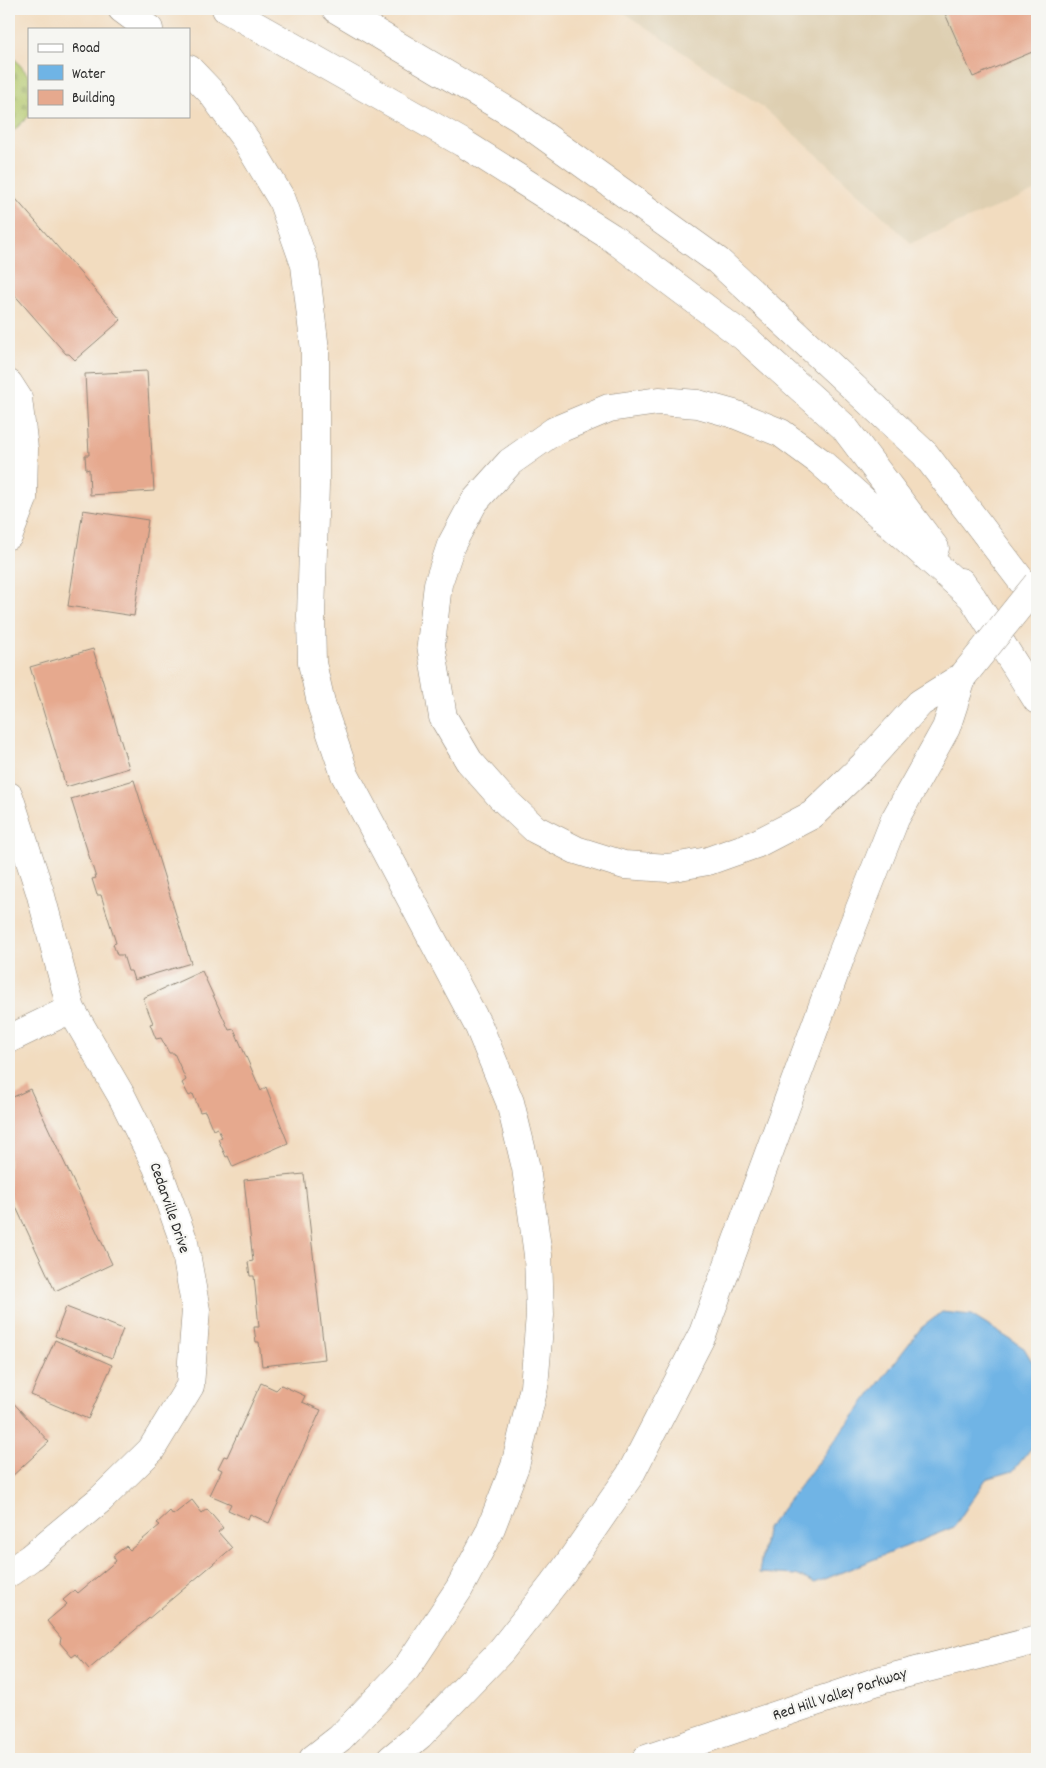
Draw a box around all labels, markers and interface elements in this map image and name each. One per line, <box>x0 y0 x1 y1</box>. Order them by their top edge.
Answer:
legend <box>28 28 190 118</box>
text: Road <box>72 38 100 60</box>
text: Water <box>72 64 106 86</box>
text: Building <box>72 88 115 110</box>
street label: Cedarville Drive <box>143 1160 195 1256</box>
street label: Red Hill Valley Parkway <box>770 1662 911 1728</box>

